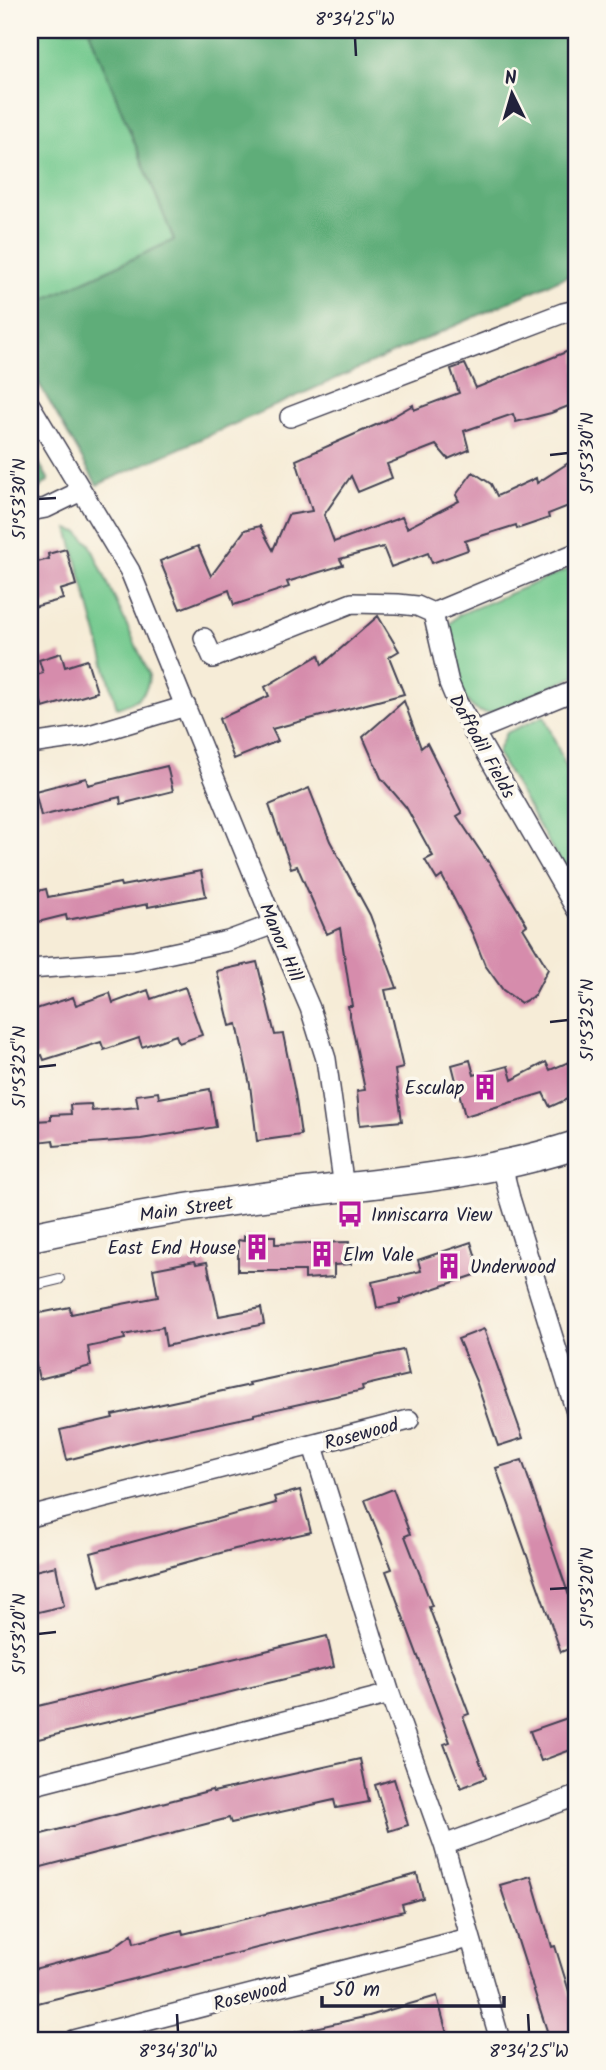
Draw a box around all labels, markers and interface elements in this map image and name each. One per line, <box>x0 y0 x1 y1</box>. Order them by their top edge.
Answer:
text: 8°34'25"W <box>315 6 395 35</box>
north arrow <box>476 60 546 130</box>
text: N <box>503 64 518 95</box>
text: 51°53'30"N <box>574 412 603 494</box>
text: 51°53'30"N <box>6 458 35 540</box>
street label: Daffodil Fields <box>440 689 522 805</box>
street label: Manor Hill <box>250 899 310 987</box>
text: 51°53'25"N <box>574 979 603 1061</box>
text: 51°53'25"N <box>6 1026 35 1108</box>
building icon: Esculap <box>470 1072 500 1102</box>
place label: Esculap <box>405 1074 464 1104</box>
street label: Main Street <box>137 1188 236 1231</box>
bus stop icon: Inniscarra View <box>335 1199 365 1229</box>
place label: Inniscarra View <box>371 1201 492 1231</box>
building icon: East End House <box>242 1232 272 1262</box>
place label: East End House <box>107 1234 236 1264</box>
building icon: Elm Vale <box>307 1239 337 1269</box>
place label: Elm Vale <box>343 1241 414 1271</box>
building icon: Underwood <box>434 1251 464 1281</box>
place label: Underwood <box>470 1253 556 1283</box>
street label: Rosewood <box>321 1410 403 1459</box>
text: 51°53'20"N <box>574 1547 603 1629</box>
text: 51°53'20"N <box>6 1593 35 1675</box>
scale bar <box>322 1965 504 2009</box>
street label: Rosewood <box>210 1971 292 2020</box>
text: 50 m <box>333 1974 380 2007</box>
text: 8°34'30"W <box>138 2038 218 2067</box>
text: 8°34'25"W <box>489 2038 569 2067</box>

